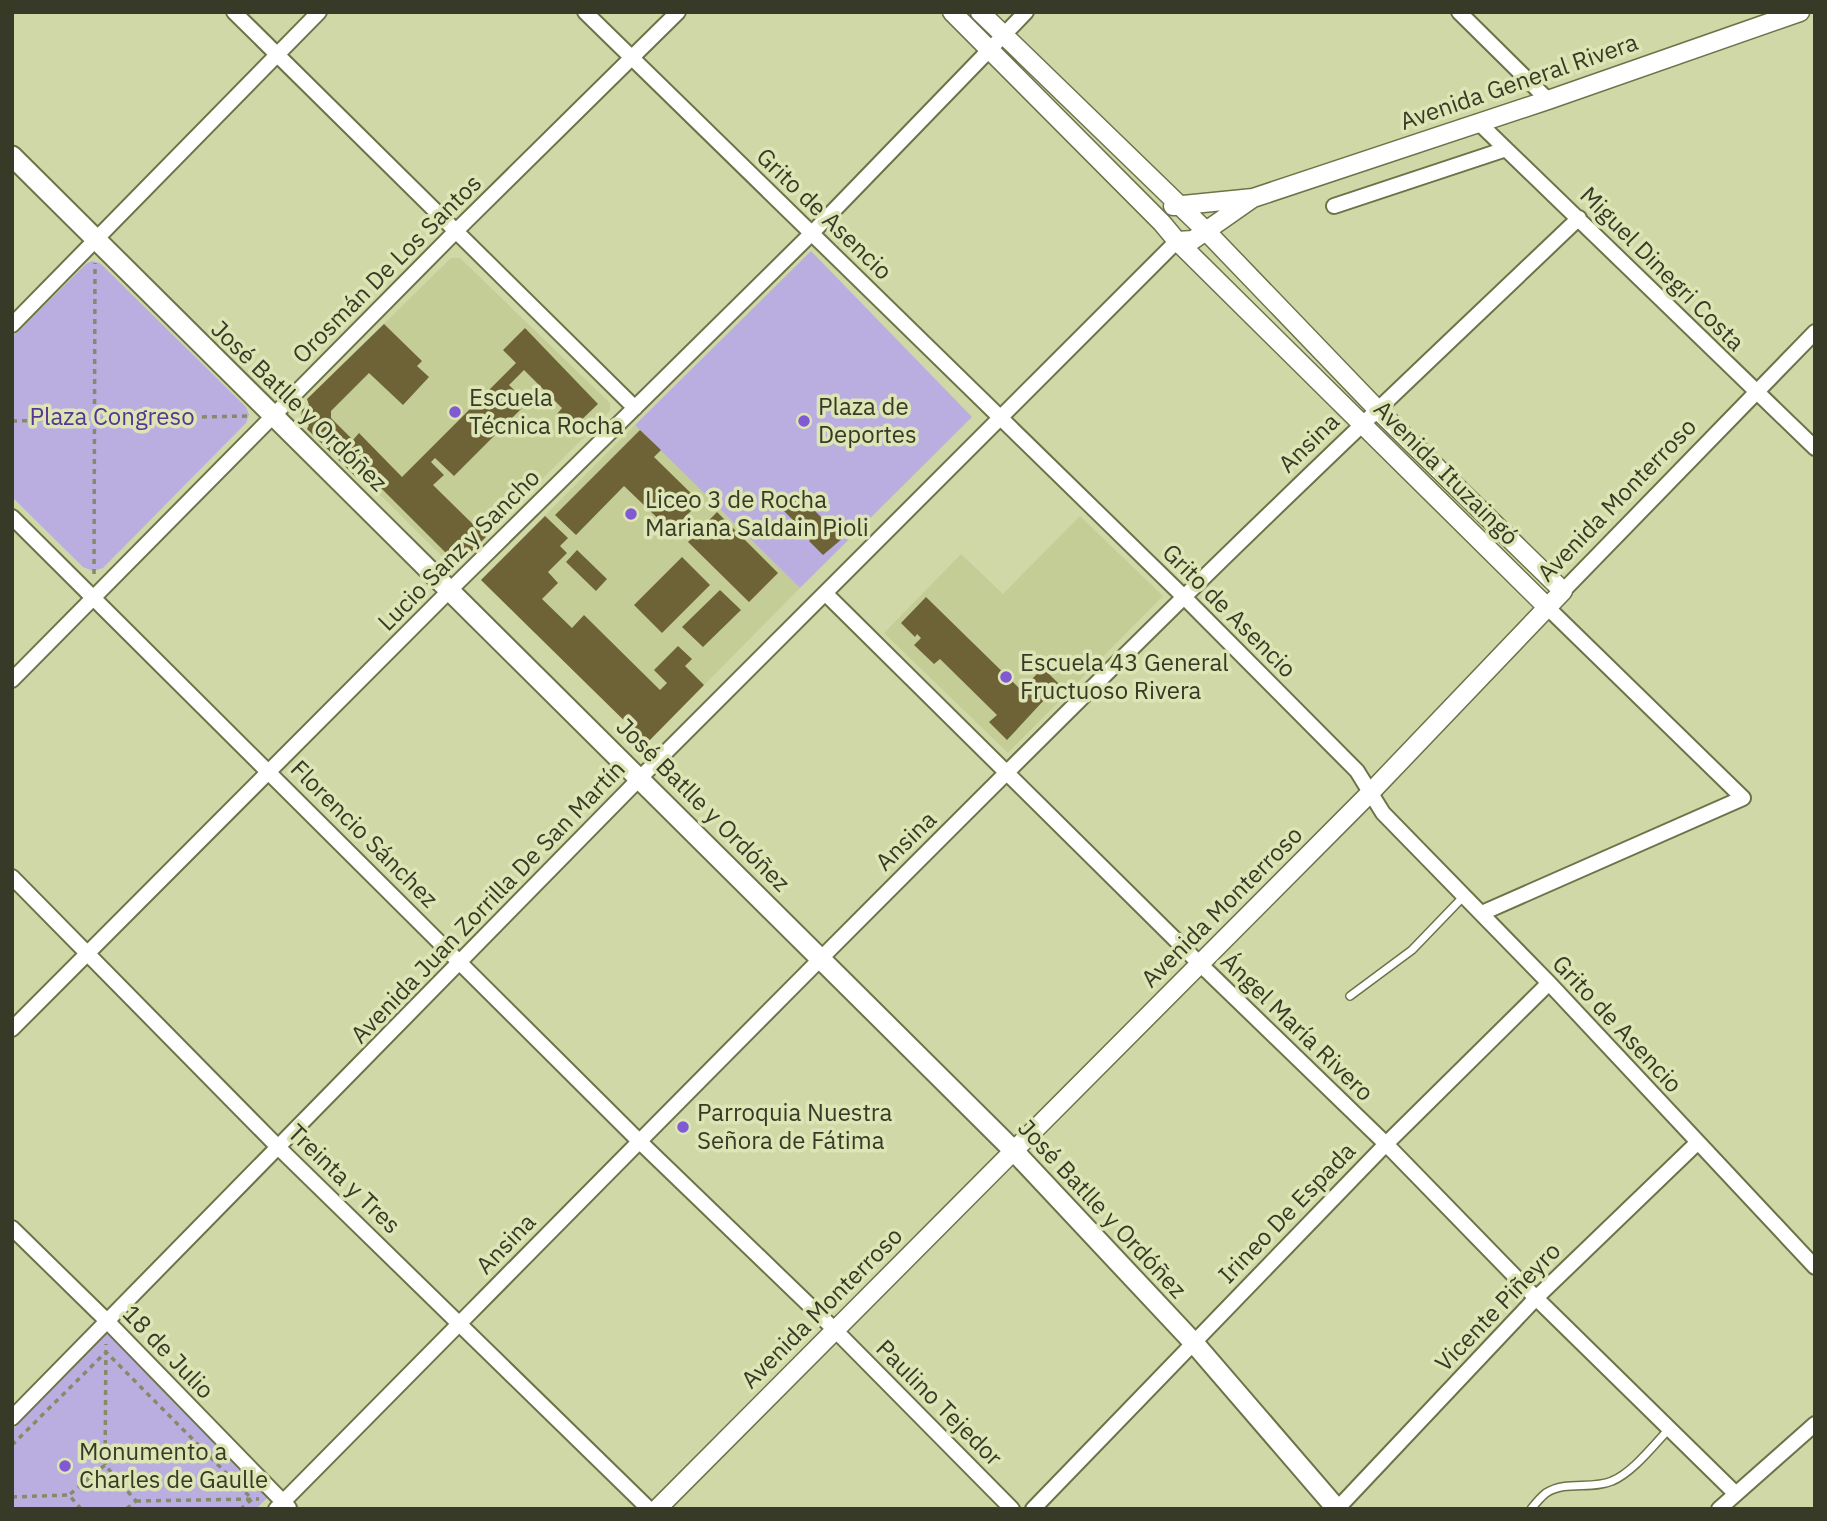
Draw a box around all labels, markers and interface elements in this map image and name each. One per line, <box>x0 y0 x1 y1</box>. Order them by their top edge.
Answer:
street label: Avenida General Rivera <box>1395 25 1642 137</box>
street label: Grito de Asencio <box>750 140 899 286</box>
street label: Orosmán De Los Santos <box>285 167 488 370</box>
street label: Miguel Dinegri Costa <box>1574 179 1752 358</box>
street label: José Batlle y Ordóñez <box>205 313 395 498</box>
place label: Escuela Técnica Rocha <box>469 381 624 441</box>
place label: Plaza de Deportes <box>818 390 917 450</box>
street label: Avenida Ituzaingó <box>1367 393 1526 552</box>
park label: Plaza Congreso <box>29 400 195 432</box>
marker: Escuela Técnica Rocha <box>447 404 463 420</box>
street label: Ansina <box>1271 405 1346 479</box>
street label: Avenida Monterroso <box>1530 411 1703 588</box>
marker: Plaza de Deportes <box>796 413 812 429</box>
street label: Lucio Sanz y Sancho <box>370 461 546 637</box>
place label: Liceo 3 de Rocha Mariana Saldain Pioli <box>645 483 869 543</box>
marker: Liceo 3 de Rocha Mariana Saldain Pioli <box>623 506 639 522</box>
street label: Grito de Asencio <box>1156 536 1304 684</box>
place label: Escuela 43 General Fructuoso Rivera <box>1020 646 1229 706</box>
marker: Escuela 43 General Fructuoso Rivera <box>998 669 1014 685</box>
street label: José Batlle y Ordóñez <box>610 710 798 898</box>
street label: Florencio Sánchez <box>284 753 445 914</box>
street label: Avenida Juan Zorrilla De San Martín <box>343 753 632 1050</box>
street label: Ansina <box>868 803 943 877</box>
street label: Avenida Monterroso <box>1134 819 1309 994</box>
street label: Ángel María Rivero <box>1214 945 1381 1108</box>
street label: Grito de Asencio <box>1546 948 1690 1099</box>
place label: Parroquia Nuestra Señora de Fátima <box>697 1096 893 1156</box>
street label: José Batlle y Ordóñez <box>1011 1112 1194 1305</box>
street label: Treinta y Tres <box>281 1116 408 1240</box>
marker: Parroquia Nuestra Señora de Fátima <box>675 1119 691 1135</box>
street label: Irineo De Espada <box>1211 1135 1362 1290</box>
street label: Ansina <box>468 1206 542 1281</box>
street label: Avenida Monterroso <box>734 1220 909 1395</box>
street label: Vicente Piñeyro <box>1427 1235 1567 1378</box>
street label: 18 de Julio <box>116 1297 222 1405</box>
street label: Paulino Tejedor <box>869 1332 1010 1473</box>
place label: Monumento a Charles de Gaulle <box>79 1435 268 1495</box>
marker: Monumento a Charles de Gaulle <box>57 1458 73 1474</box>

